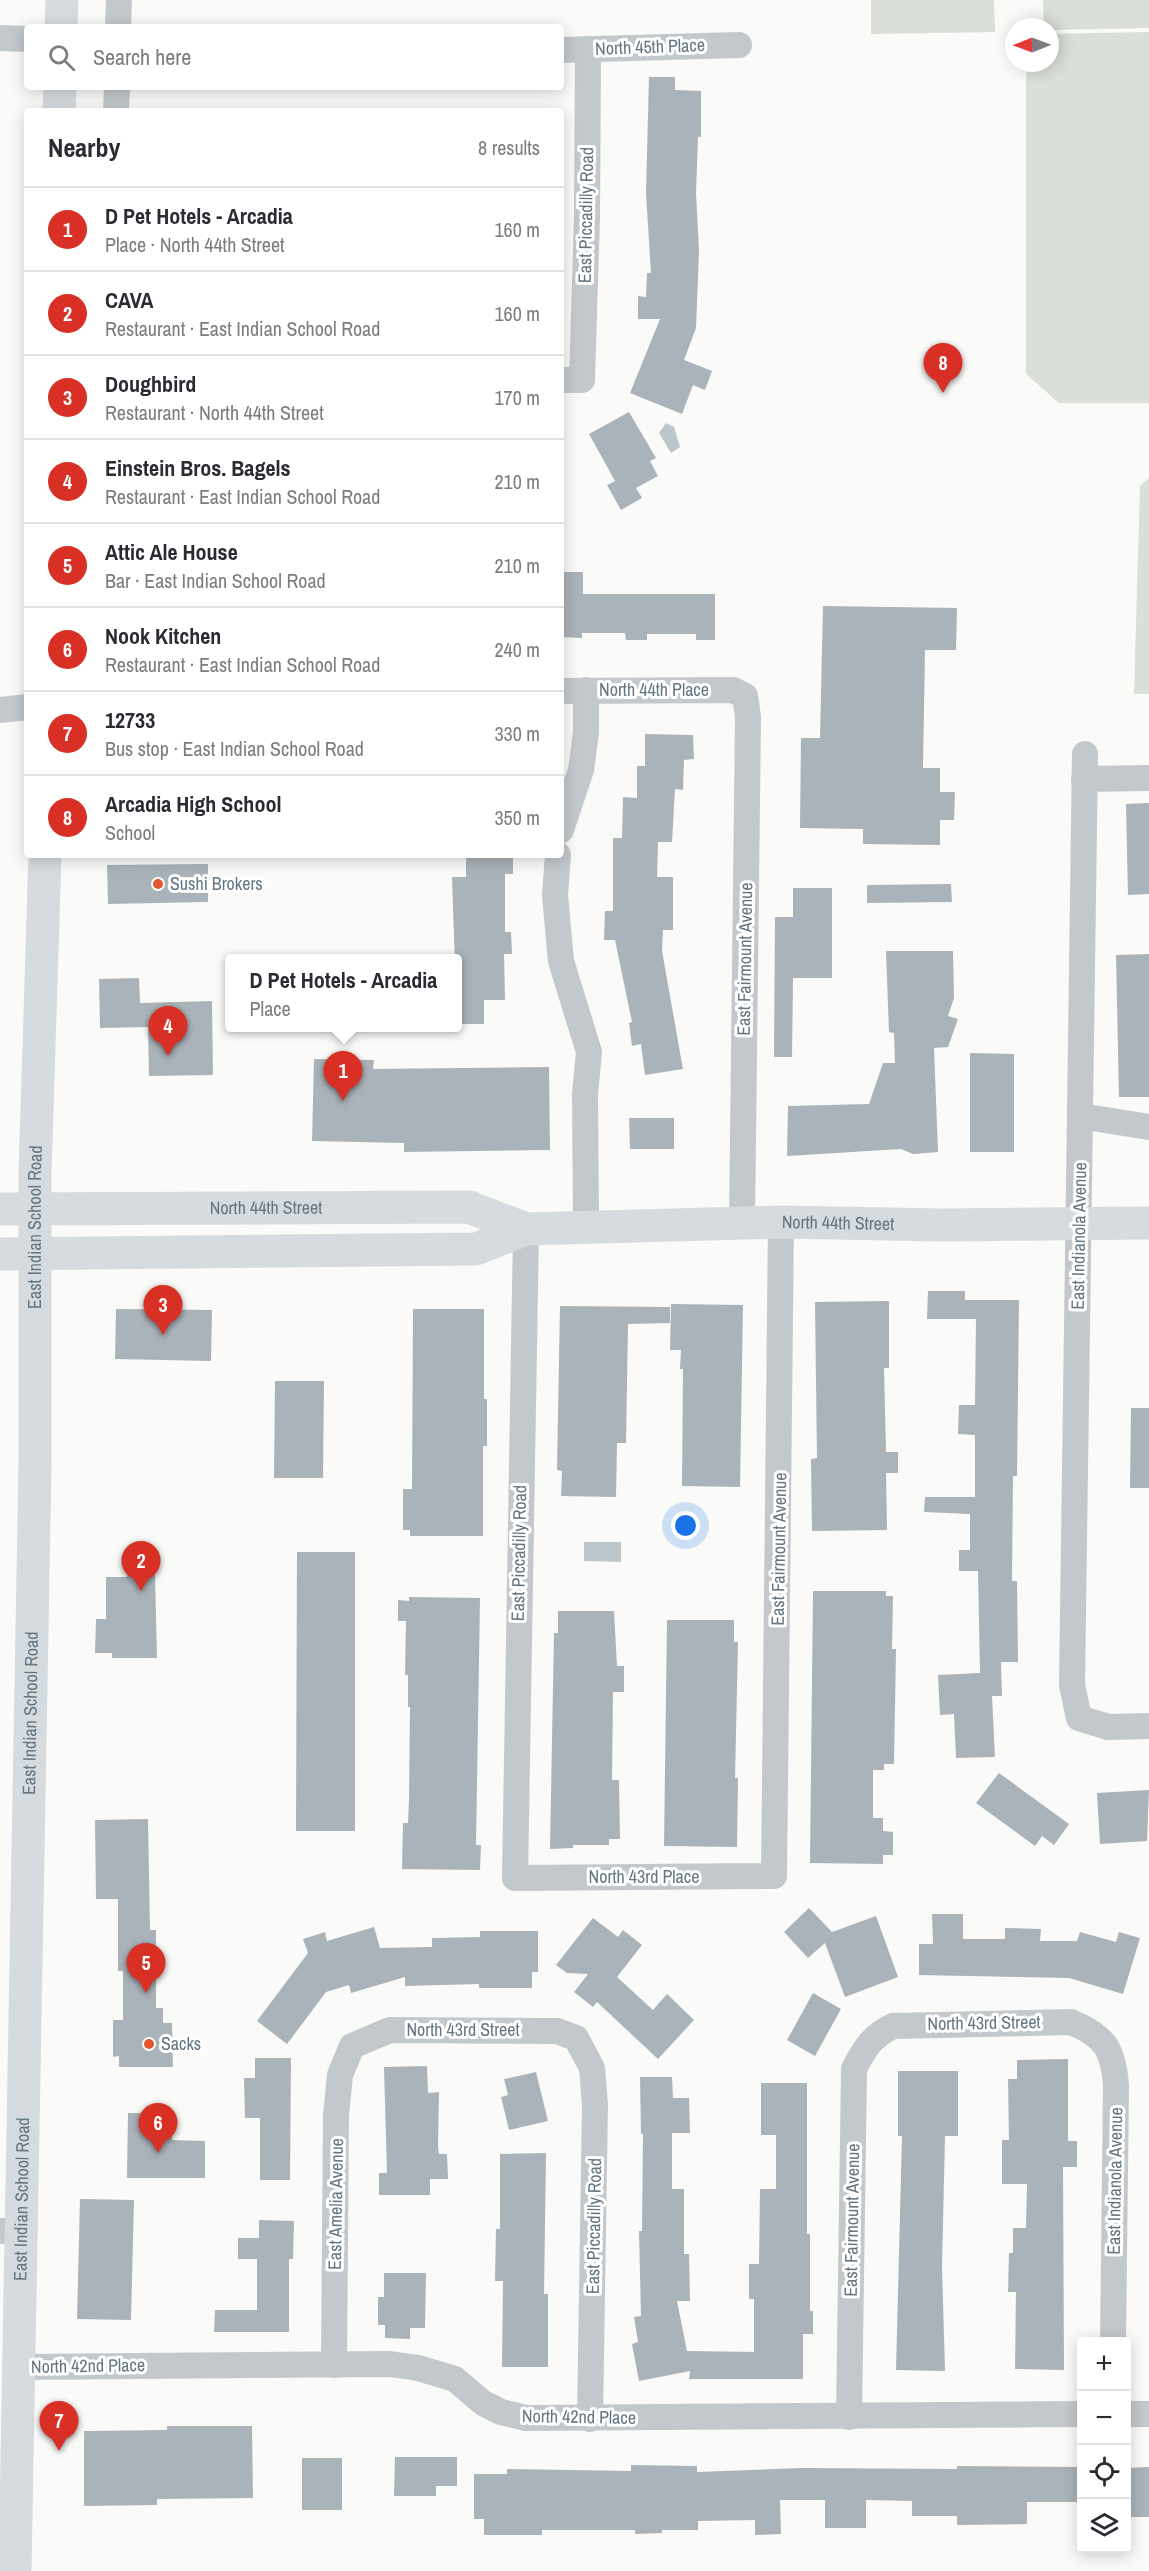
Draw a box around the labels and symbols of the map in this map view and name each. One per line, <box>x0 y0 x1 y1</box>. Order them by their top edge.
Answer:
north arrow <box>1005 18 1059 72</box>
street label: North 45th Place <box>595 32 705 61</box>
street label: East Piccadilly Road <box>572 147 599 283</box>
pin: 8 <box>924 344 962 393</box>
street label: North 44th Place <box>599 677 709 702</box>
place label: Sushi Brokers <box>170 871 263 896</box>
marker: Sushi Brokers <box>151 877 165 891</box>
street label: East Fairmount Avenue <box>731 882 758 1036</box>
pin: 4 <box>148 1006 188 1056</box>
pin: 1 <box>324 1052 362 1101</box>
street label: East Indian School Road <box>22 1145 48 1309</box>
street label: East Indianola Avenue <box>1065 1162 1092 1310</box>
street label: North 44th Street <box>210 1195 322 1220</box>
street label: North 44th Street <box>782 1209 895 1236</box>
pin: 3 <box>144 1286 182 1335</box>
street label: East Fairmount Avenue <box>765 1472 792 1626</box>
street label: East Piccadilly Road <box>505 1485 532 1621</box>
your location <box>671 1511 700 1540</box>
pin: 2 <box>122 1542 160 1591</box>
street label: East Indian School Road <box>16 1631 44 1795</box>
street label: North 43rd Place <box>589 1864 699 1889</box>
pin: 5 <box>126 1944 166 1993</box>
street label: North 43rd Street <box>927 2009 1041 2036</box>
street label: North 43rd Street <box>406 2017 520 2042</box>
place label: Sacks <box>161 2031 201 2056</box>
marker: Sacks <box>142 2037 156 2051</box>
pin: 6 <box>138 2104 178 2153</box>
street label: East Indianola Avenue <box>1101 2107 1128 2255</box>
street label: East Indian School Road <box>7 2117 35 2281</box>
street label: East Amelia Avenue <box>322 2138 349 2270</box>
street label: East Fairmount Avenue <box>838 2143 865 2297</box>
street label: East Piccadilly Road <box>580 2158 607 2294</box>
street label: North 42nd Place <box>31 2352 145 2379</box>
pin: 7 <box>40 2402 78 2451</box>
street label: North 42nd Place <box>522 2403 636 2430</box>

